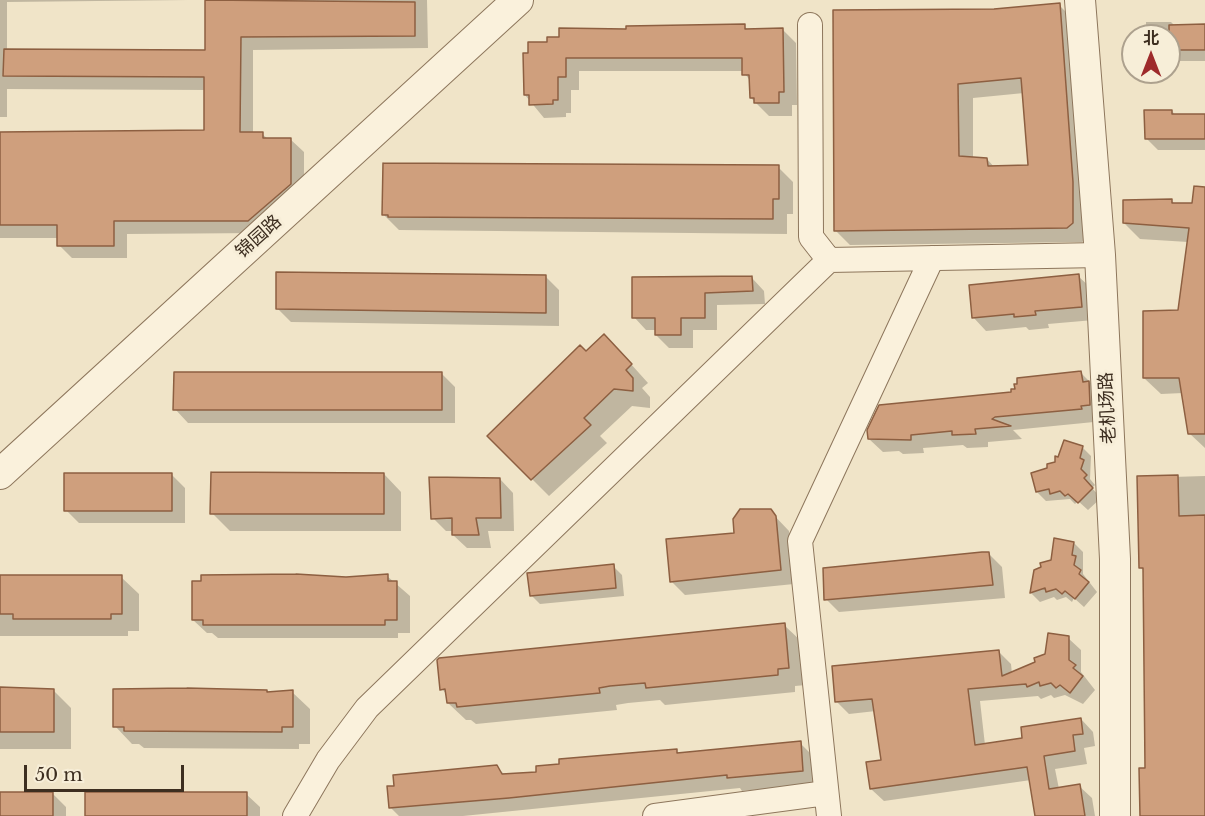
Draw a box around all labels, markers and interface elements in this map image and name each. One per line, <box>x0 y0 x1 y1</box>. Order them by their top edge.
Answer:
north arrow <box>1121 24 1181 84</box>
text: 北 <box>1143 28 1159 48</box>
street label: 锦园路 <box>232 211 286 263</box>
street label: 老机场路 <box>1095 371 1121 445</box>
scale bar <box>27 753 188 791</box>
text: 50 m <box>35 764 83 786</box>

